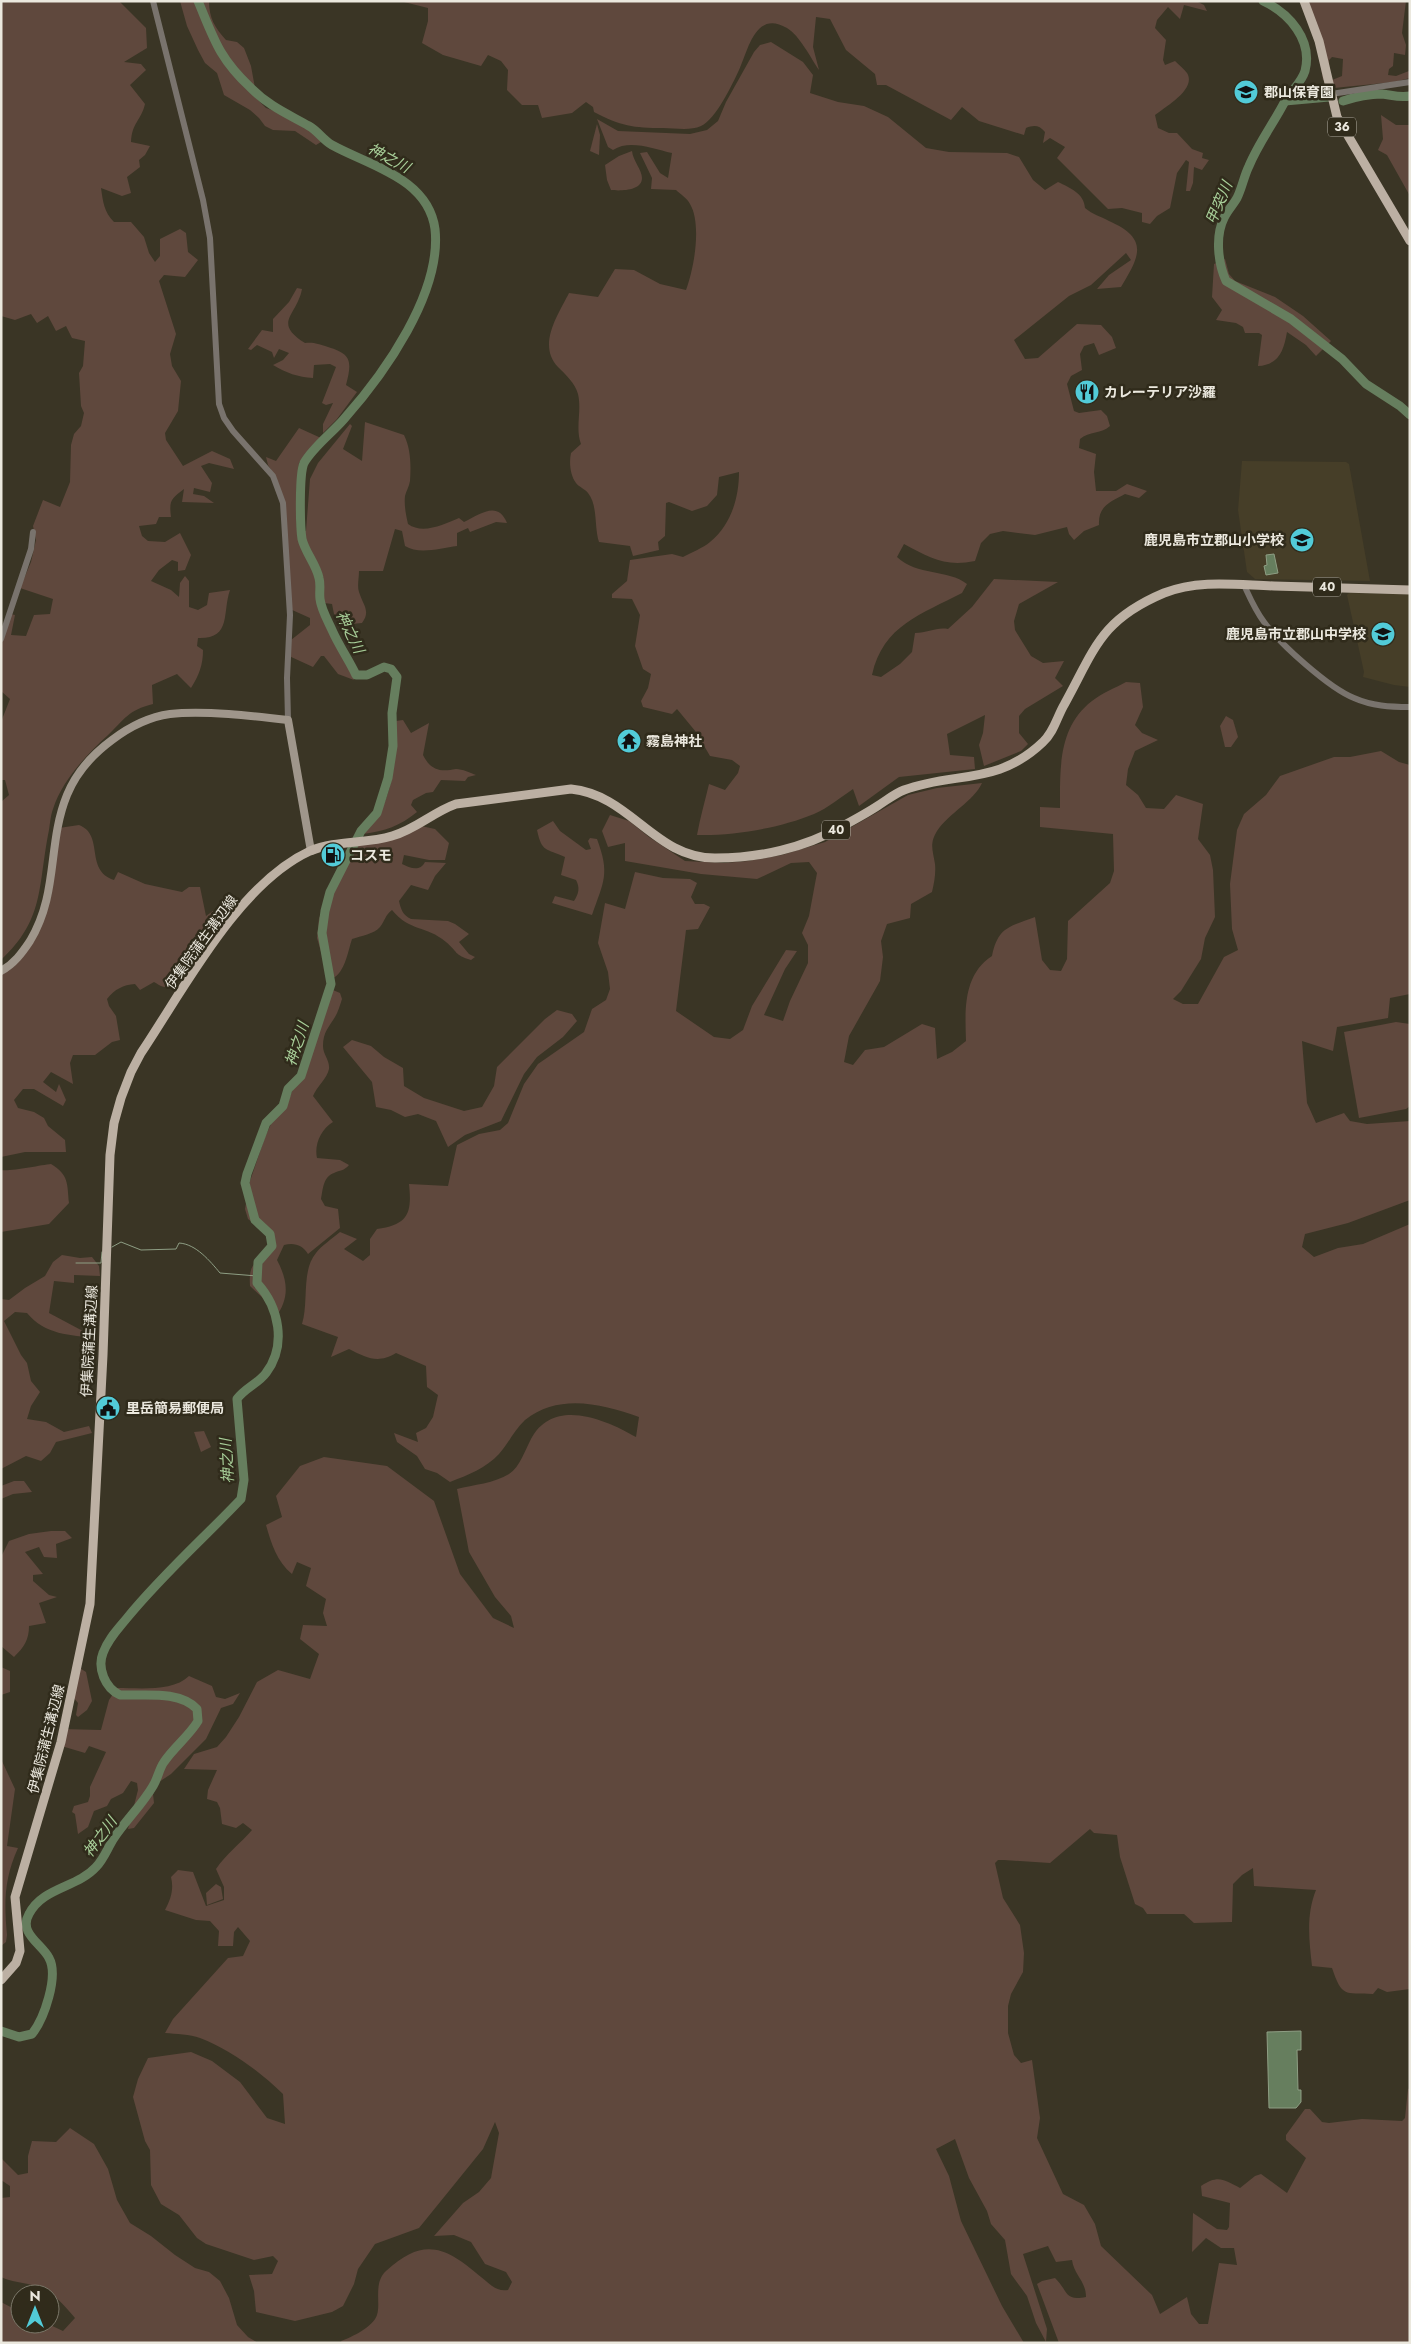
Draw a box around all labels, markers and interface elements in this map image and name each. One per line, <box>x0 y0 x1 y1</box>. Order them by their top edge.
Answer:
school or university icon: 郡山保育園 <box>1233 79 1259 105</box>
place label: 郡山保育園 <box>1264 82 1334 102</box>
road number: 36 <box>1328 118 1356 136</box>
water label: 神之川 <box>364 138 416 179</box>
water label: 甲突川 <box>1200 176 1239 228</box>
restaurant icon: カレーテリア沙羅 <box>1074 379 1100 405</box>
place label: カレーテリア沙羅 <box>1104 382 1216 402</box>
school or university icon: 鹿児島市立郡山小学校 <box>1289 527 1315 553</box>
place label: 鹿児島市立郡山小学校 <box>1144 530 1284 550</box>
road number: 40 <box>1313 578 1341 596</box>
water label: 神之川 <box>330 607 371 659</box>
school or university icon: 鹿児島市立郡山中学校 <box>1370 621 1396 647</box>
place label: 鹿児島市立郡山中学校 <box>1226 624 1366 644</box>
temple icon: 霧島神社 <box>616 728 642 754</box>
place label: 霧島神社 <box>646 731 702 751</box>
road number: 40 <box>822 820 850 840</box>
fuel station icon: コスモ <box>320 842 346 868</box>
place label: コスモ <box>350 845 392 865</box>
street label: 伊集院蒲生溝辺線 <box>160 891 242 993</box>
water label: 神之川 <box>280 1017 315 1069</box>
street label: 伊集院蒲生溝辺線 <box>76 1285 102 1397</box>
public building icon: 里岳簡易郵便局 <box>95 1395 121 1421</box>
place label: 里岳簡易郵便局 <box>126 1398 224 1418</box>
water label: 神之川 <box>215 1436 239 1484</box>
street label: 伊集院蒲生溝辺線 <box>23 1682 69 1796</box>
water label: 神之川 <box>78 1811 123 1862</box>
north arrow <box>10 2284 60 2334</box>
text: N <box>29 2286 41 2306</box>

